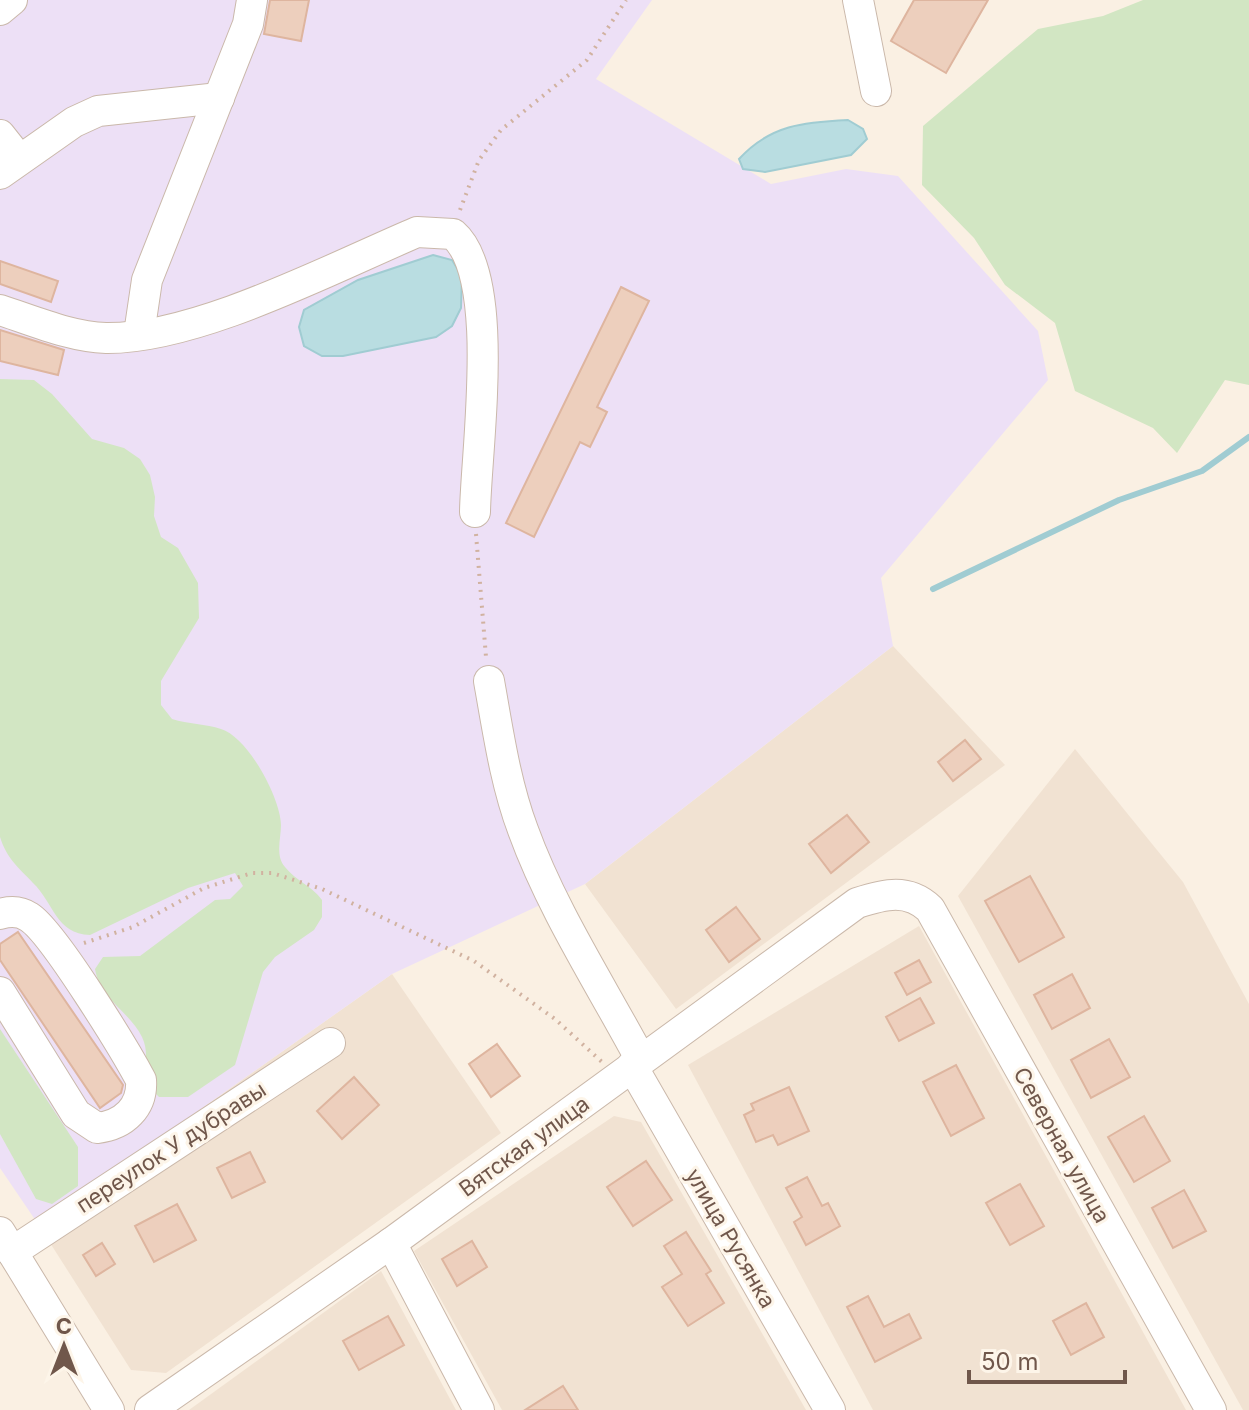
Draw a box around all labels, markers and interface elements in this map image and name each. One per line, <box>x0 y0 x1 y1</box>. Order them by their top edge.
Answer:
street label: Северная улица <box>1008 1063 1116 1227</box>
street label: переулок У дубравы <box>71 1076 271 1218</box>
street label: Вятская улица <box>454 1090 594 1202</box>
street label: улица Русянка <box>681 1164 781 1312</box>
north arrow <box>24 1306 104 1386</box>
text: С <box>56 1313 72 1339</box>
scale bar <box>969 1334 1125 1384</box>
text: 50 m <box>981 1347 1039 1376</box>

